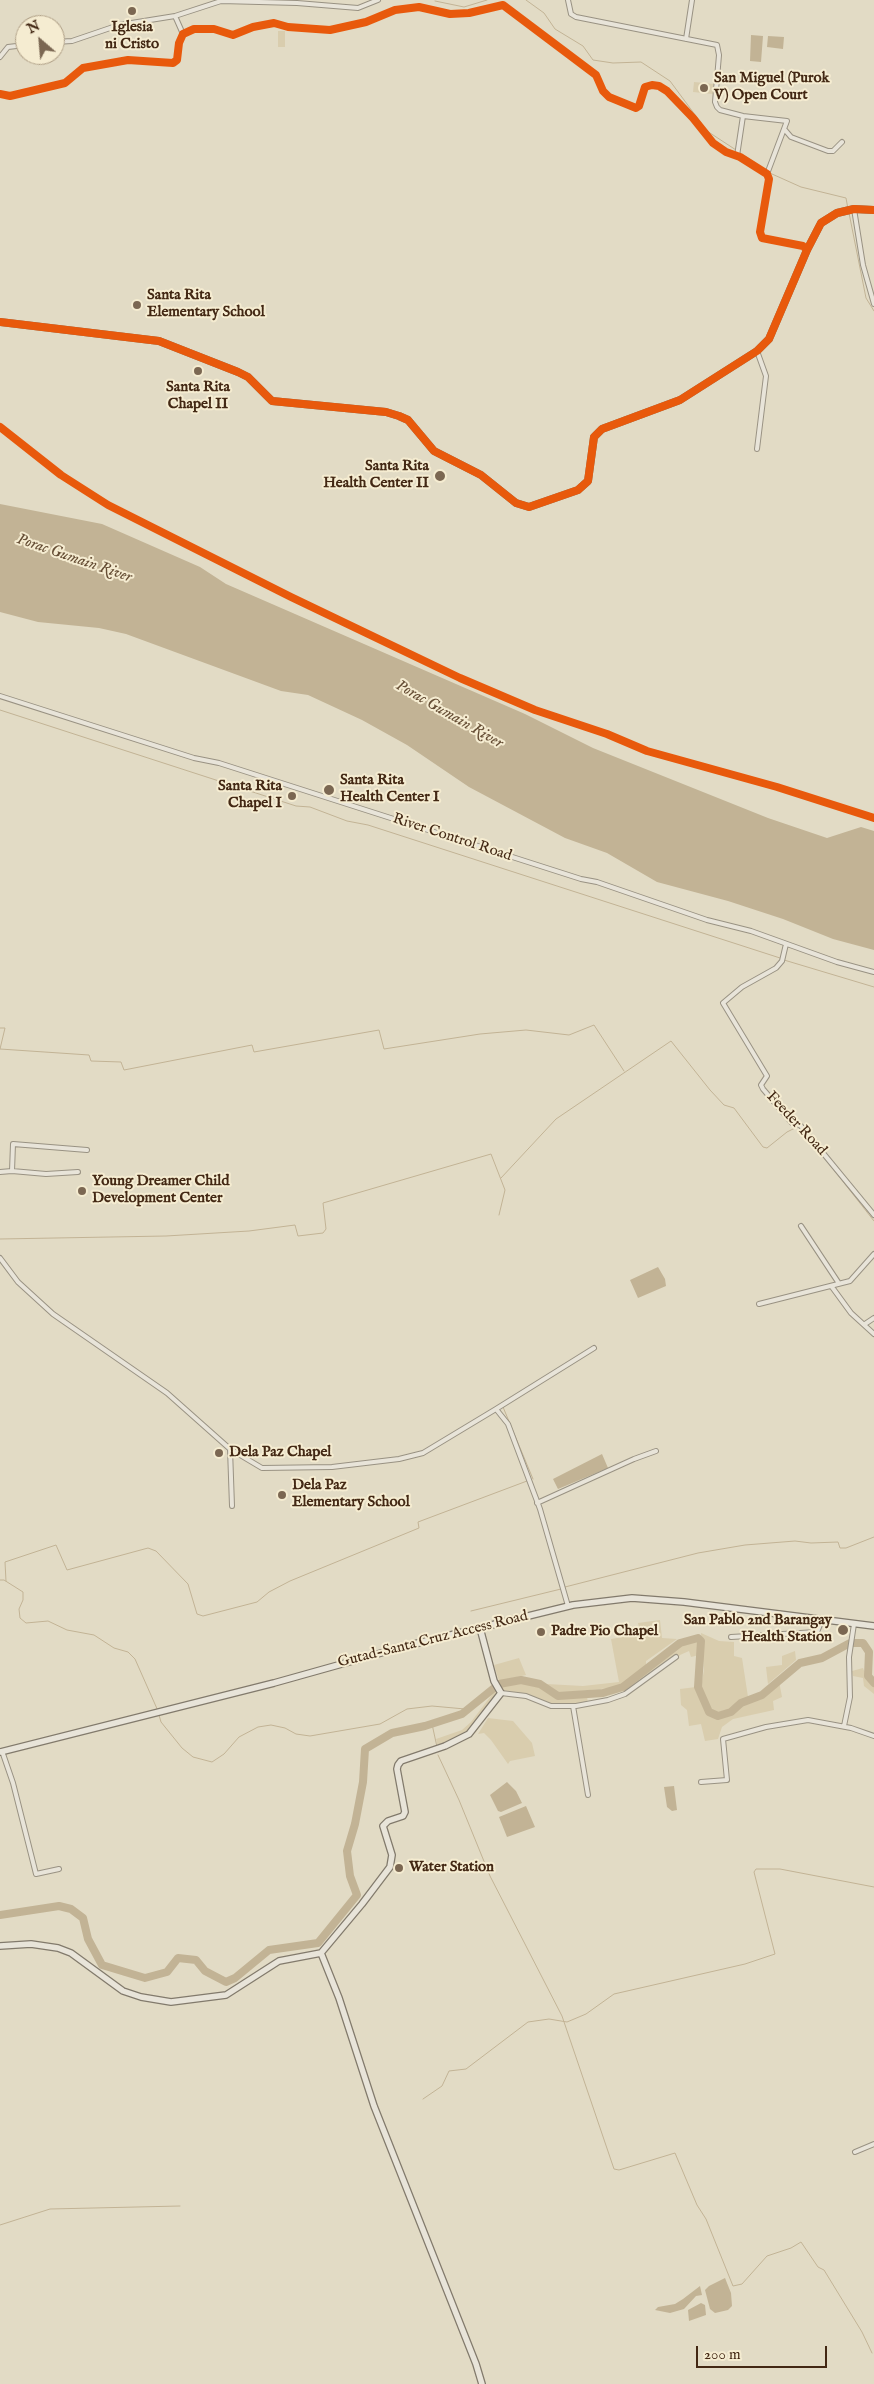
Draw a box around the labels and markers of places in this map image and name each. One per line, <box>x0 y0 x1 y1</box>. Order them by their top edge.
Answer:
marker: Iglesia ni Cristo <box>126 5 138 17</box>
place label: Iglesia ni Cristo <box>105 19 159 54</box>
place label: San Miguel (Purok V) Open Court <box>714 70 830 105</box>
marker: San Miguel (Purok V) Open Court <box>698 82 710 94</box>
place label: Santa Rita Elementary School <box>147 287 265 322</box>
marker: Santa Rita Elementary School <box>131 299 143 311</box>
marker: Santa Rita Chapel II <box>192 365 204 377</box>
place label: Santa Rita Chapel II <box>166 379 230 414</box>
place label: Santa Rita Health Center II <box>323 458 429 493</box>
marker: Santa Rita Health Center II <box>433 469 447 483</box>
place label: Santa Rita Health Center I <box>340 772 439 807</box>
place label: Santa Rita Chapel I <box>218 778 282 813</box>
marker: Santa Rita Health Center I <box>322 783 336 797</box>
marker: Santa Rita Chapel I <box>286 790 298 802</box>
place label: Young Dreamer Child Development Center <box>92 1173 229 1208</box>
marker: Young Dreamer Child Development Center <box>76 1185 88 1197</box>
place label: Dela Paz Chapel <box>229 1444 331 1462</box>
marker: Dela Paz Chapel <box>213 1447 225 1459</box>
place label: Dela Paz Elementary School <box>292 1477 410 1512</box>
marker: Dela Paz Elementary School <box>276 1489 288 1501</box>
place label: San Pablo 2nd Barangay Health Station <box>684 1612 832 1647</box>
place label: Padre Pio Chapel <box>551 1623 658 1641</box>
marker: San Pablo 2nd Barangay Health Station <box>836 1623 850 1637</box>
marker: Padre Pio Chapel <box>535 1626 547 1638</box>
place label: Water Station <box>409 1859 494 1877</box>
marker: Water Station <box>393 1862 405 1874</box>

